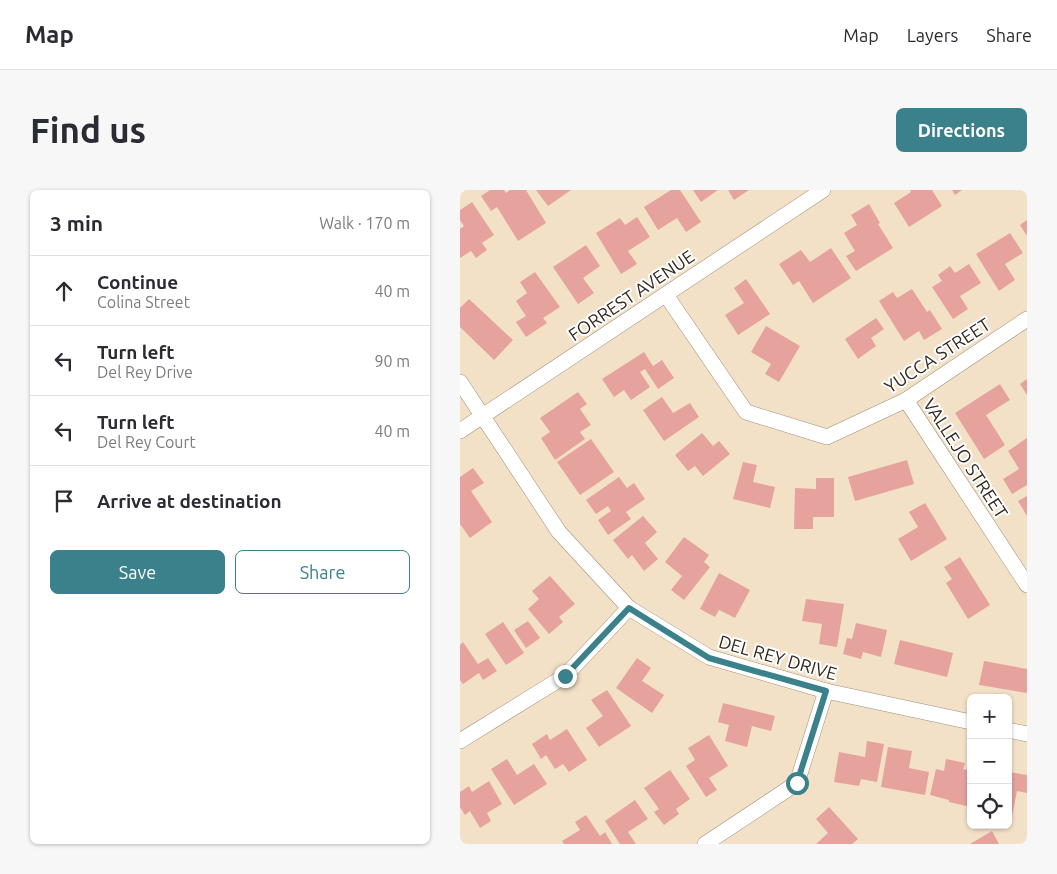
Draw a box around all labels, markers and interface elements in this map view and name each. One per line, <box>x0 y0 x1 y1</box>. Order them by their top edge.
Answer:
text: Map <box>25 21 74 48</box>
text: Map <box>843 25 879 45</box>
text: Layers <box>907 25 958 45</box>
text: Share <box>986 25 1032 45</box>
button: Directions <box>896 108 1027 152</box>
text: Find us <box>30 110 146 150</box>
text: 3 min <box>50 211 103 235</box>
text: Walk · 170 m <box>319 214 410 232</box>
street label: FORREST AVENUE <box>564 246 698 344</box>
text: Continue <box>97 271 178 293</box>
icon: ahead <box>50 277 78 305</box>
text: 40 m <box>374 282 410 300</box>
text: Colina Street <box>97 293 190 311</box>
street label: YUCCA STREET <box>881 313 993 397</box>
text: Turn left <box>97 341 175 363</box>
icon: left <box>50 347 78 375</box>
text: 90 m <box>374 352 410 370</box>
text: Del Rey Drive <box>97 363 193 381</box>
street label: VALLEJO STREET <box>920 394 1012 522</box>
text: Turn left <box>97 411 175 433</box>
icon: left <box>50 417 78 445</box>
text: 40 m <box>374 422 410 440</box>
text: Del Rey Court <box>97 433 196 451</box>
icon: arrive <box>50 487 78 515</box>
text: Arrive at destination <box>97 490 282 512</box>
button: Save <box>50 550 225 594</box>
button: Share <box>235 550 410 594</box>
street label: DEL REY DRIVE <box>717 631 839 683</box>
route end <box>554 665 577 688</box>
map controls <box>967 694 1012 829</box>
button: + <box>967 694 1012 739</box>
button: − <box>967 739 1012 784</box>
route start <box>786 772 809 795</box>
button: locate <box>967 784 1012 829</box>

